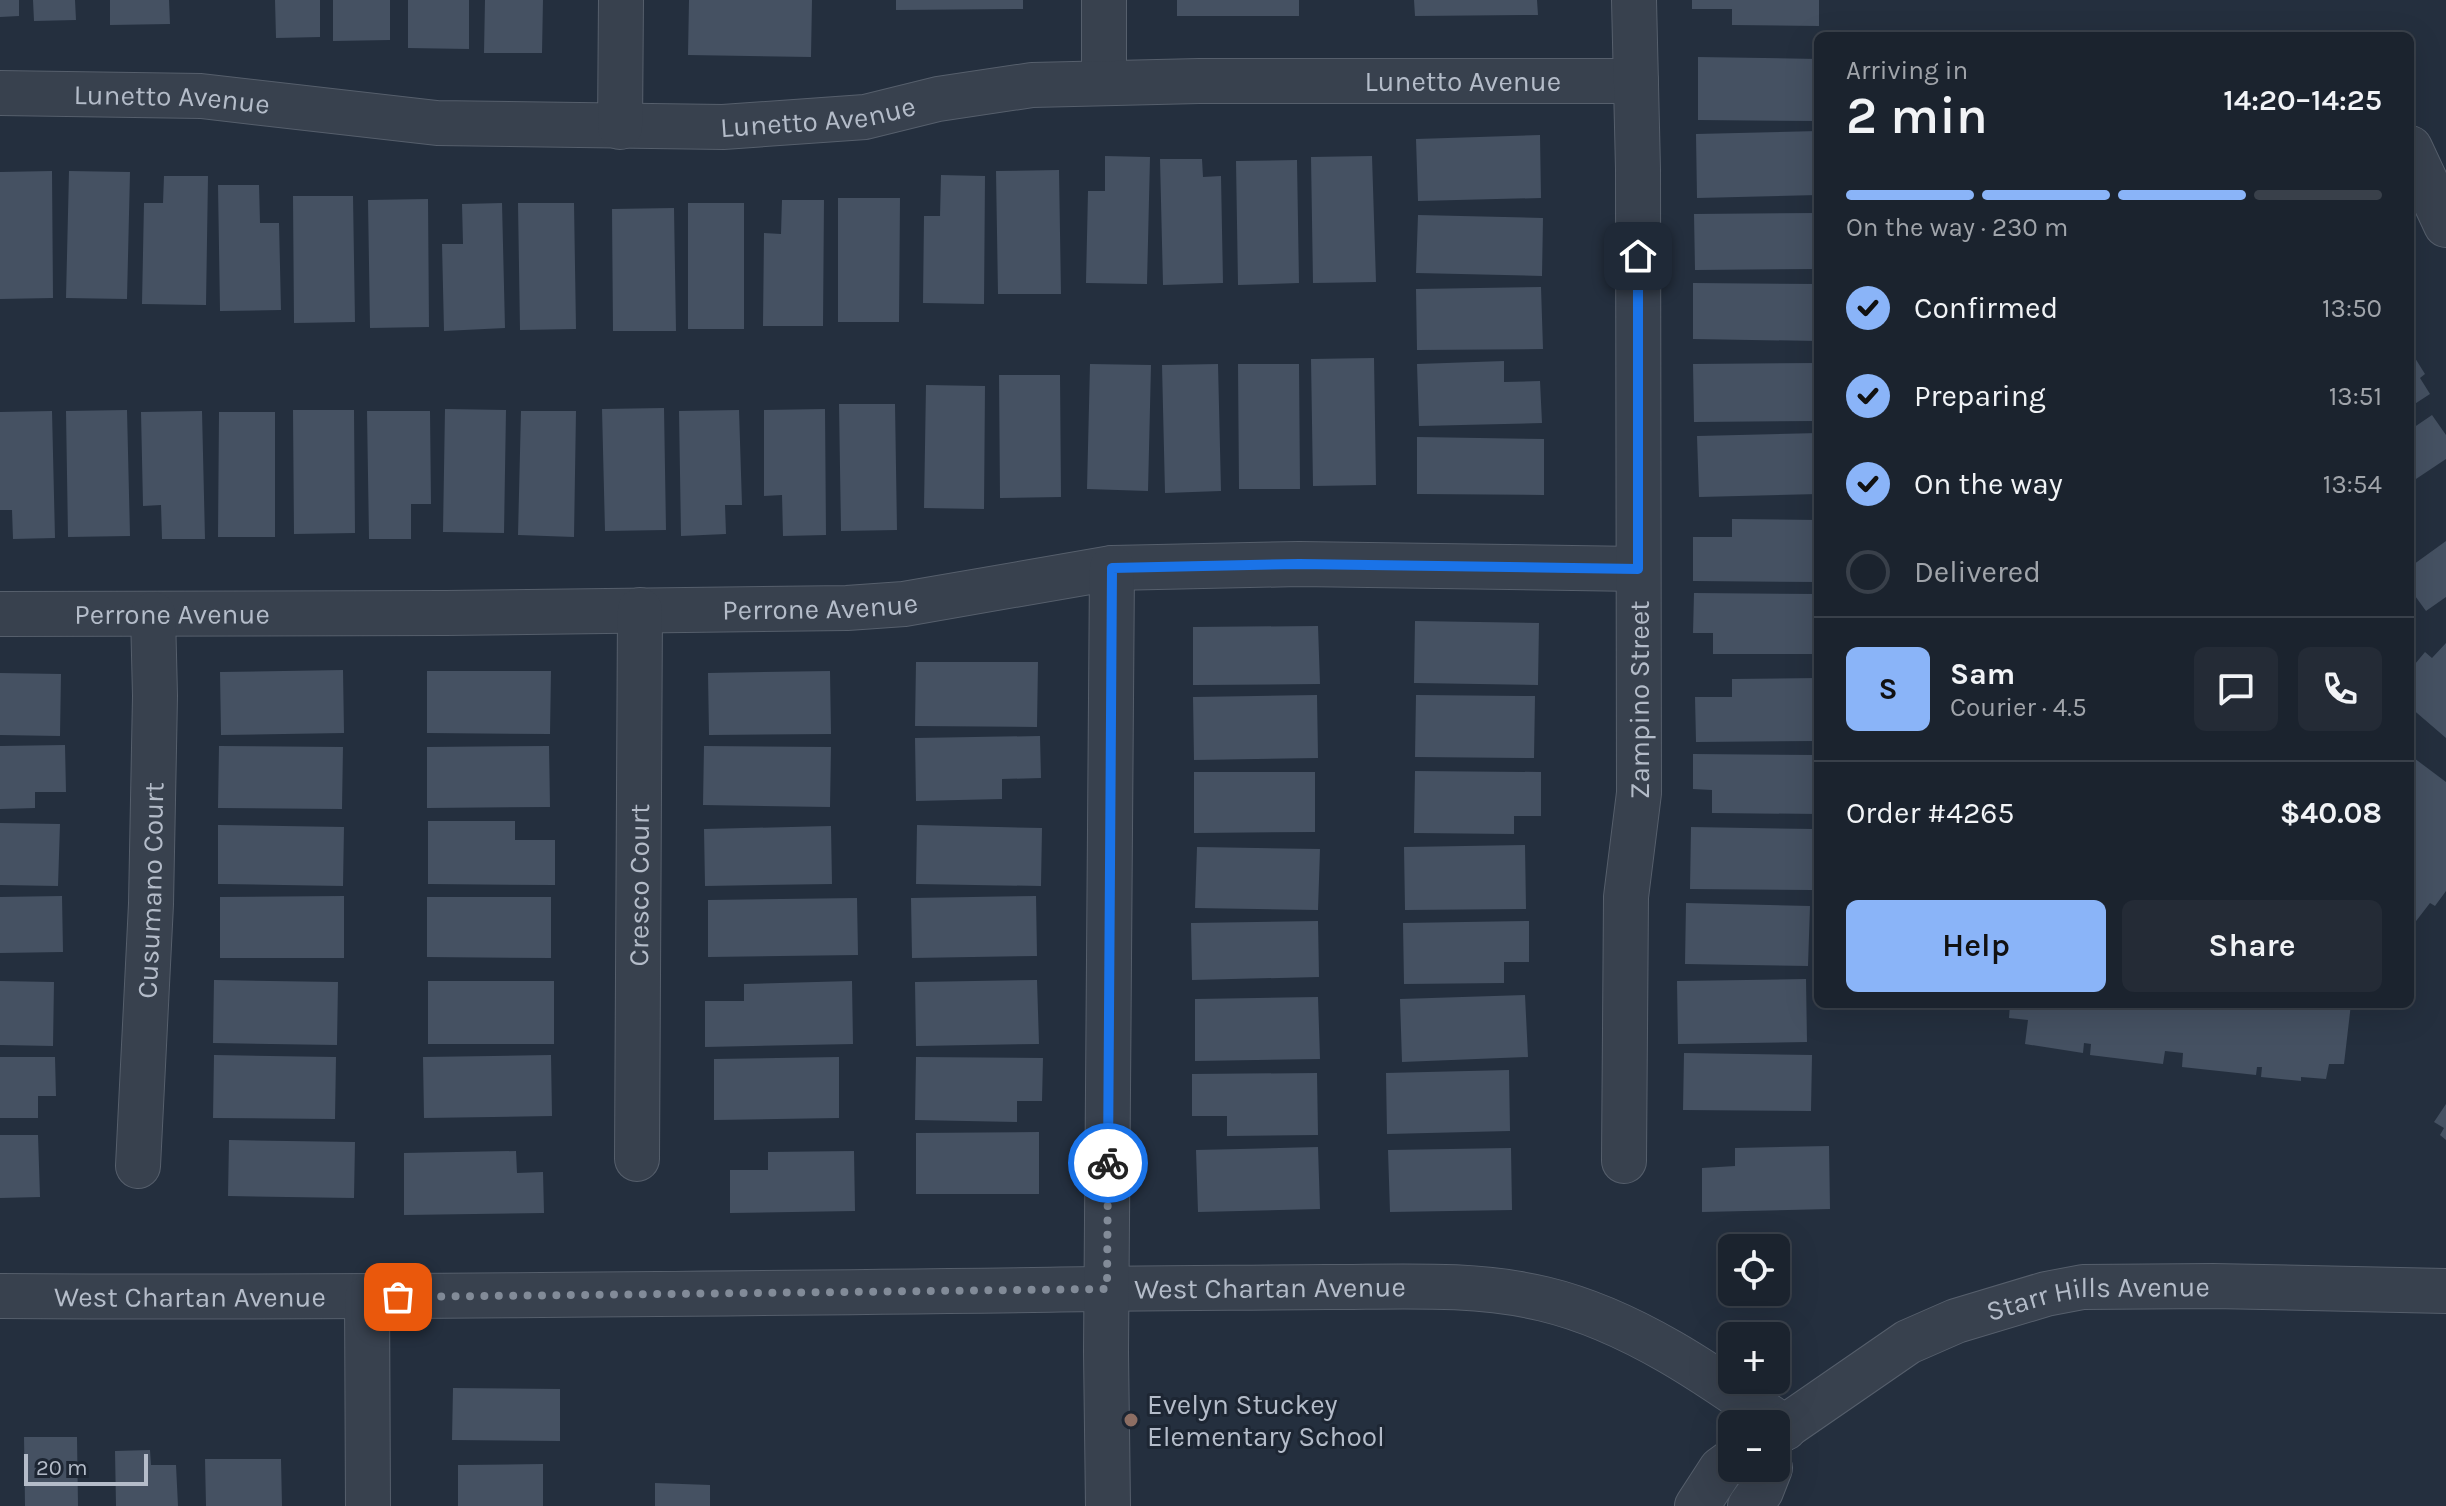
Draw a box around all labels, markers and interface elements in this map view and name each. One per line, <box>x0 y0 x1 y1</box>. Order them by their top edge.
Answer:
text: Arriving in <box>1846 55 1968 86</box>
street label: Lunetto Avenue <box>1364 65 1561 98</box>
street label: Lunetto Avenue <box>73 78 272 120</box>
text: 14:20–14:25 <box>2223 82 2382 118</box>
text: 2 min <box>1846 85 1988 146</box>
street label: Lunetto Avenue <box>719 89 919 144</box>
text: On the way · 230 m <box>1846 212 2068 243</box>
pin <box>1604 222 1672 290</box>
icon: home <box>1616 234 1660 278</box>
icon: check <box>1846 286 1890 330</box>
text: Confirmed <box>1914 290 2058 326</box>
text: 13:50 <box>2322 293 2382 324</box>
icon: check <box>1846 374 1890 418</box>
text: Preparing <box>1914 378 2046 414</box>
text: 13:51 <box>2329 381 2382 412</box>
icon: check <box>1846 462 1890 506</box>
text: On the way <box>1914 466 2063 502</box>
text: 13:54 <box>2323 469 2382 500</box>
text: Delivered <box>1914 554 2041 590</box>
street label: Perrone Avenue <box>722 585 920 626</box>
street label: Perrone Avenue <box>74 597 270 630</box>
street label: Zampino Street <box>1622 600 1656 799</box>
button: chat <box>2194 647 2278 731</box>
button: phone <box>2298 647 2382 731</box>
text: Sam <box>1950 656 2015 692</box>
text: S <box>1878 671 1898 707</box>
text: Courier · 4.5 <box>1950 692 2087 723</box>
street label: Cusumano Court <box>130 782 170 999</box>
text: Order #4265 <box>1846 795 2014 831</box>
text: $40.08 <box>2280 795 2382 831</box>
street label: Cresco Court <box>622 803 655 967</box>
button: Help <box>1846 900 2106 992</box>
button: Share <box>2122 900 2382 992</box>
courier <box>1068 1123 1148 1203</box>
icon: bike <box>1086 1141 1130 1185</box>
map controls <box>1718 1234 1790 1482</box>
button: locate <box>1718 1234 1790 1306</box>
pin <box>364 1263 432 1331</box>
street label: West Chartan Avenue <box>1134 1270 1406 1305</box>
street label: Starr Hills Avenue <box>1982 1270 2210 1328</box>
icon: bag <box>376 1275 420 1319</box>
street label: West Chartan Avenue <box>54 1280 326 1313</box>
button: + <box>1718 1322 1790 1394</box>
place label: Evelyn Stuckey Elementary School <box>1147 1388 1385 1453</box>
button: − <box>1718 1410 1790 1482</box>
marker: Evelyn Stuckey Elementary School <box>1122 1411 1140 1429</box>
scale bar <box>24 1450 148 1486</box>
text: 20 m <box>36 1455 88 1481</box>

